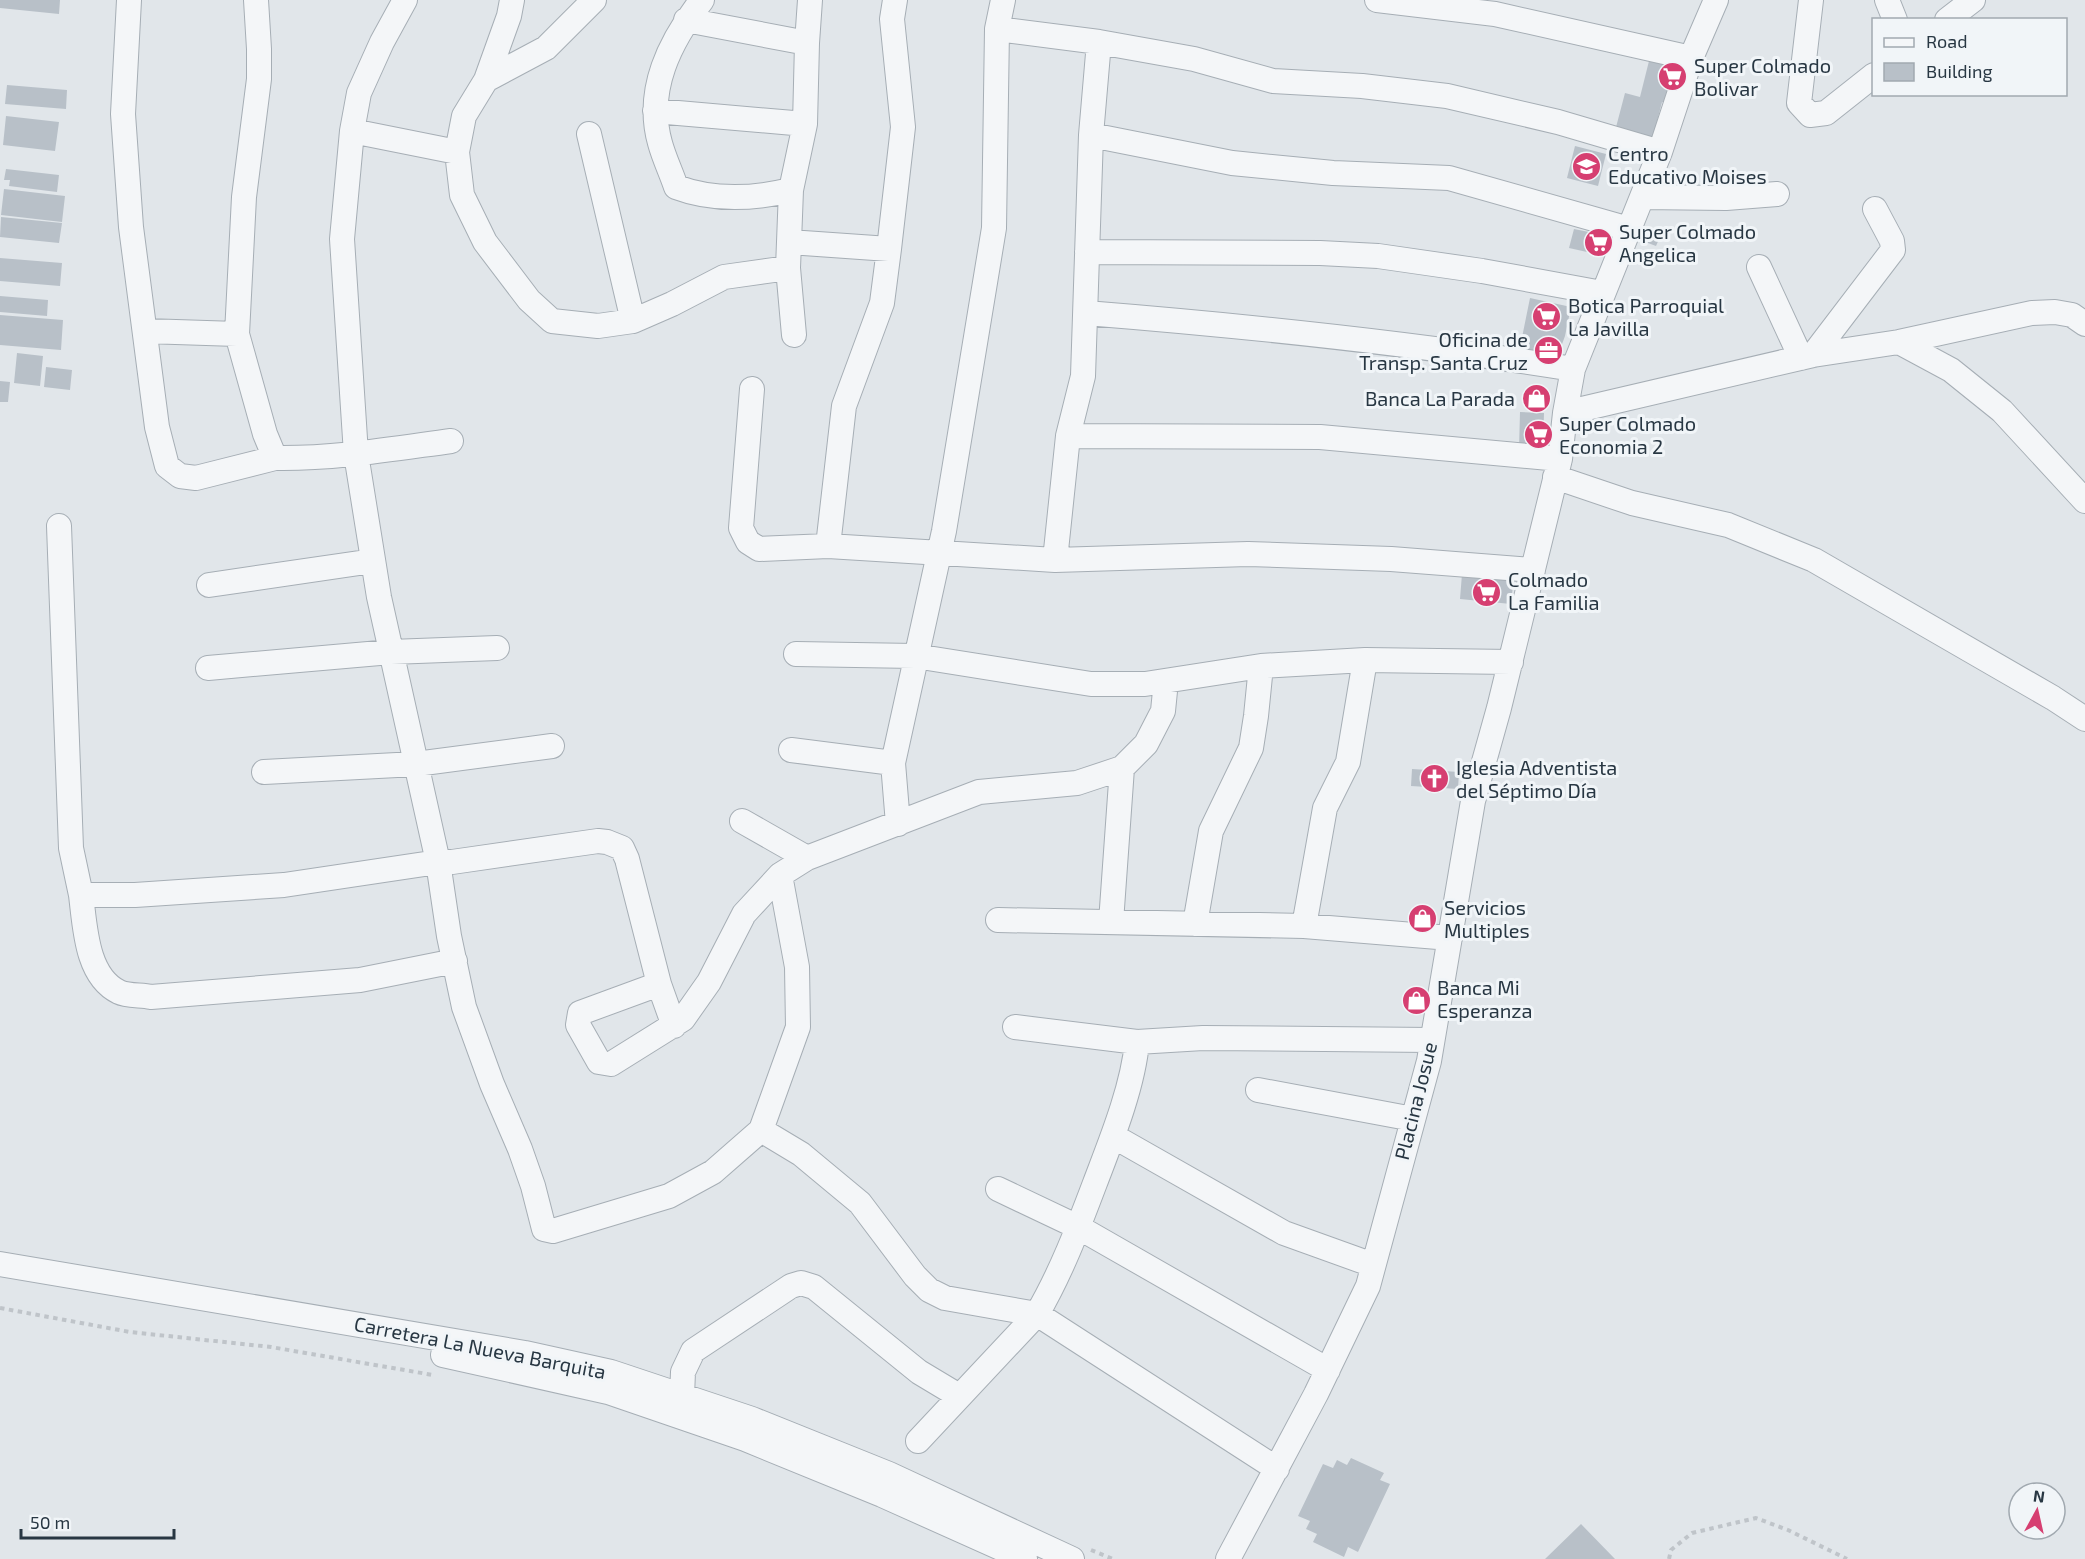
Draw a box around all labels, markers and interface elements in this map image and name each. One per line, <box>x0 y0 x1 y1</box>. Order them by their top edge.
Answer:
legend <box>1872 18 2067 96</box>
text: Road <box>1926 30 1967 52</box>
place label: Super Colmado Bolivar <box>1694 53 1831 100</box>
text: Building <box>1926 60 1993 82</box>
supermarket icon: Super Colmado Bolivar <box>1657 61 1689 93</box>
place label: Centro Educativo Moises <box>1608 141 1767 188</box>
school or university icon: Centro Educativo Moises <box>1571 150 1603 182</box>
place label: Super Colmado Angelica <box>1619 219 1756 266</box>
supermarket icon: Super Colmado Angelica <box>1582 227 1614 259</box>
place label: Botica Parroquial La Javilla <box>1568 293 1724 340</box>
supermarket icon: Botica Parroquial La Javilla <box>1531 301 1563 333</box>
place label: Oficina de Transp. Santa Cruz <box>1359 327 1528 374</box>
office icon: Oficina de Transp. Santa Cruz <box>1533 335 1565 367</box>
shop icon: Banca La Parada <box>1520 383 1552 415</box>
place label: Banca La Parada <box>1365 386 1515 410</box>
place label: Super Colmado Economia 2 <box>1559 411 1696 458</box>
supermarket icon: Super Colmado Economia 2 <box>1522 419 1554 451</box>
place label: Colmado La Familia <box>1508 567 1599 614</box>
supermarket icon: Colmado La Familia <box>1471 576 1503 608</box>
place label: Iglesia Adventista del Séptimo Día <box>1456 755 1617 802</box>
church icon: Iglesia Adventista del Séptimo Día <box>1419 763 1451 795</box>
place label: Servicios Multiples <box>1444 895 1530 942</box>
shop icon: Servicios Multiples <box>1407 903 1439 935</box>
place label: Banca Mi Esperanza <box>1437 975 1533 1022</box>
shop icon: Banca Mi Esperanza <box>1400 984 1432 1016</box>
street label: Placina Josue <box>1389 1039 1441 1162</box>
street label: Carretera La Nueva Barquita <box>352 1311 608 1383</box>
north arrow <box>2007 1481 2067 1541</box>
text: N <box>2032 1485 2046 1506</box>
scale bar <box>21 1502 174 1540</box>
text: 50 m <box>30 1511 70 1533</box>

